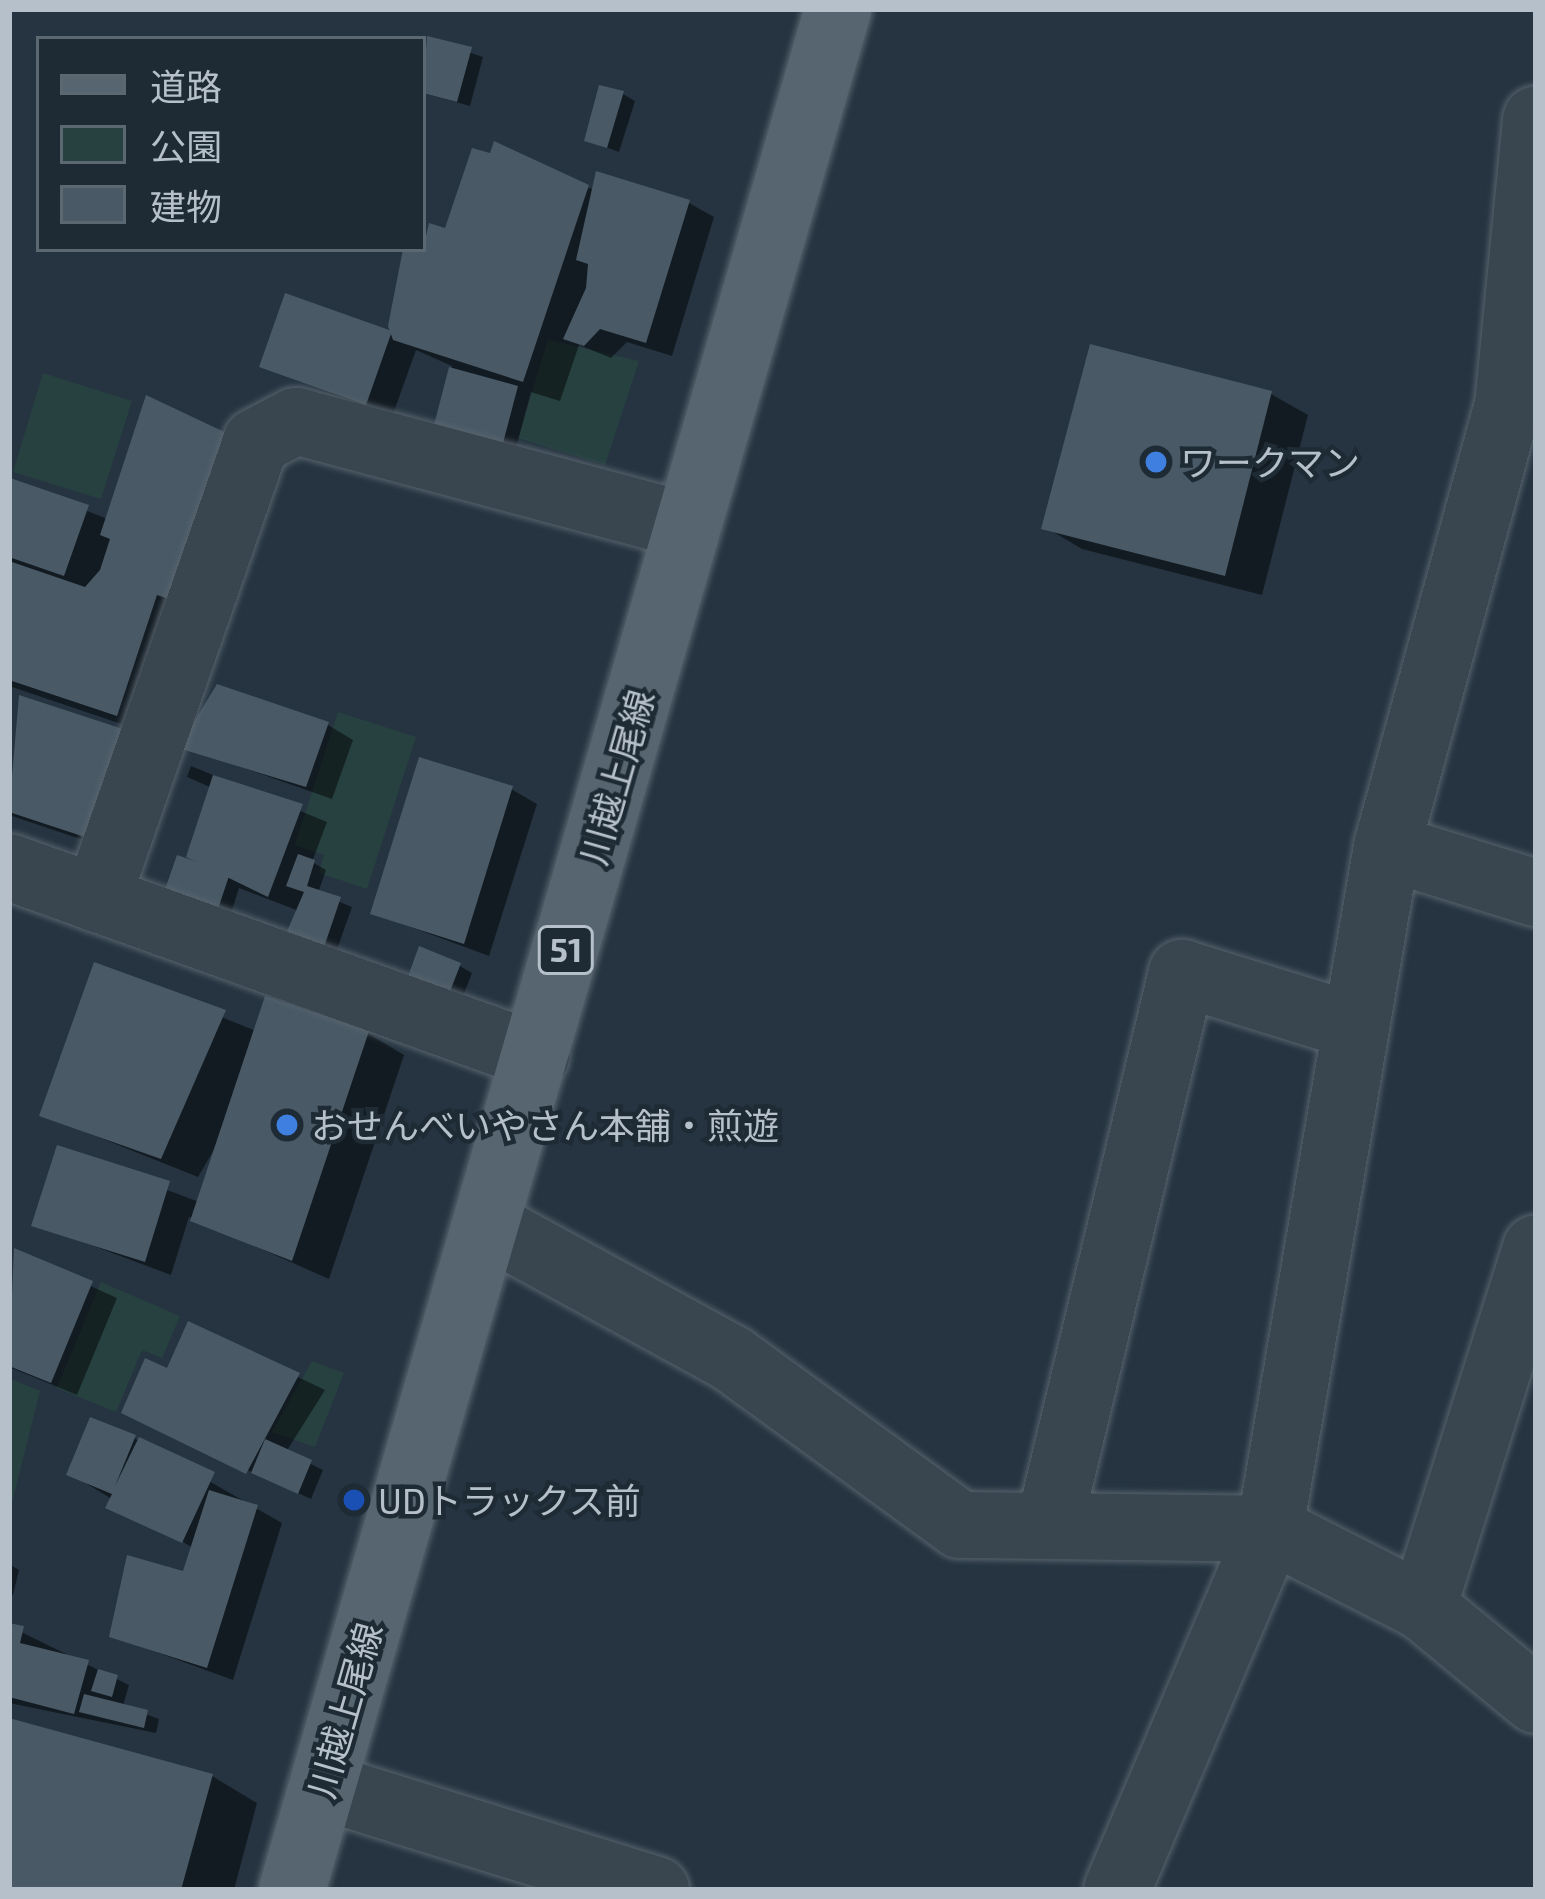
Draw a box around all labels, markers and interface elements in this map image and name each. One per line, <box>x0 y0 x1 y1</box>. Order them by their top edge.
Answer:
legend <box>36 36 426 252</box>
text: 道路 <box>150 64 222 107</box>
text: 公園 <box>150 124 222 167</box>
text: 建物 <box>150 184 222 227</box>
place label: ワークマン <box>1180 440 1360 484</box>
marker: ワークマン <box>1143 449 1169 475</box>
street label: 川越上尾線 <box>570 685 662 869</box>
road number: 51 <box>536 923 596 977</box>
place label: おせんべいやさん本舗・煎遊 <box>311 1103 779 1147</box>
marker: おせんべいやさん本舗・煎遊 <box>274 1112 300 1138</box>
place label: UDトラックス前 <box>378 1478 642 1522</box>
marker: UDトラックス前 <box>341 1487 367 1513</box>
street label: 川越上尾線 <box>298 1618 390 1802</box>

